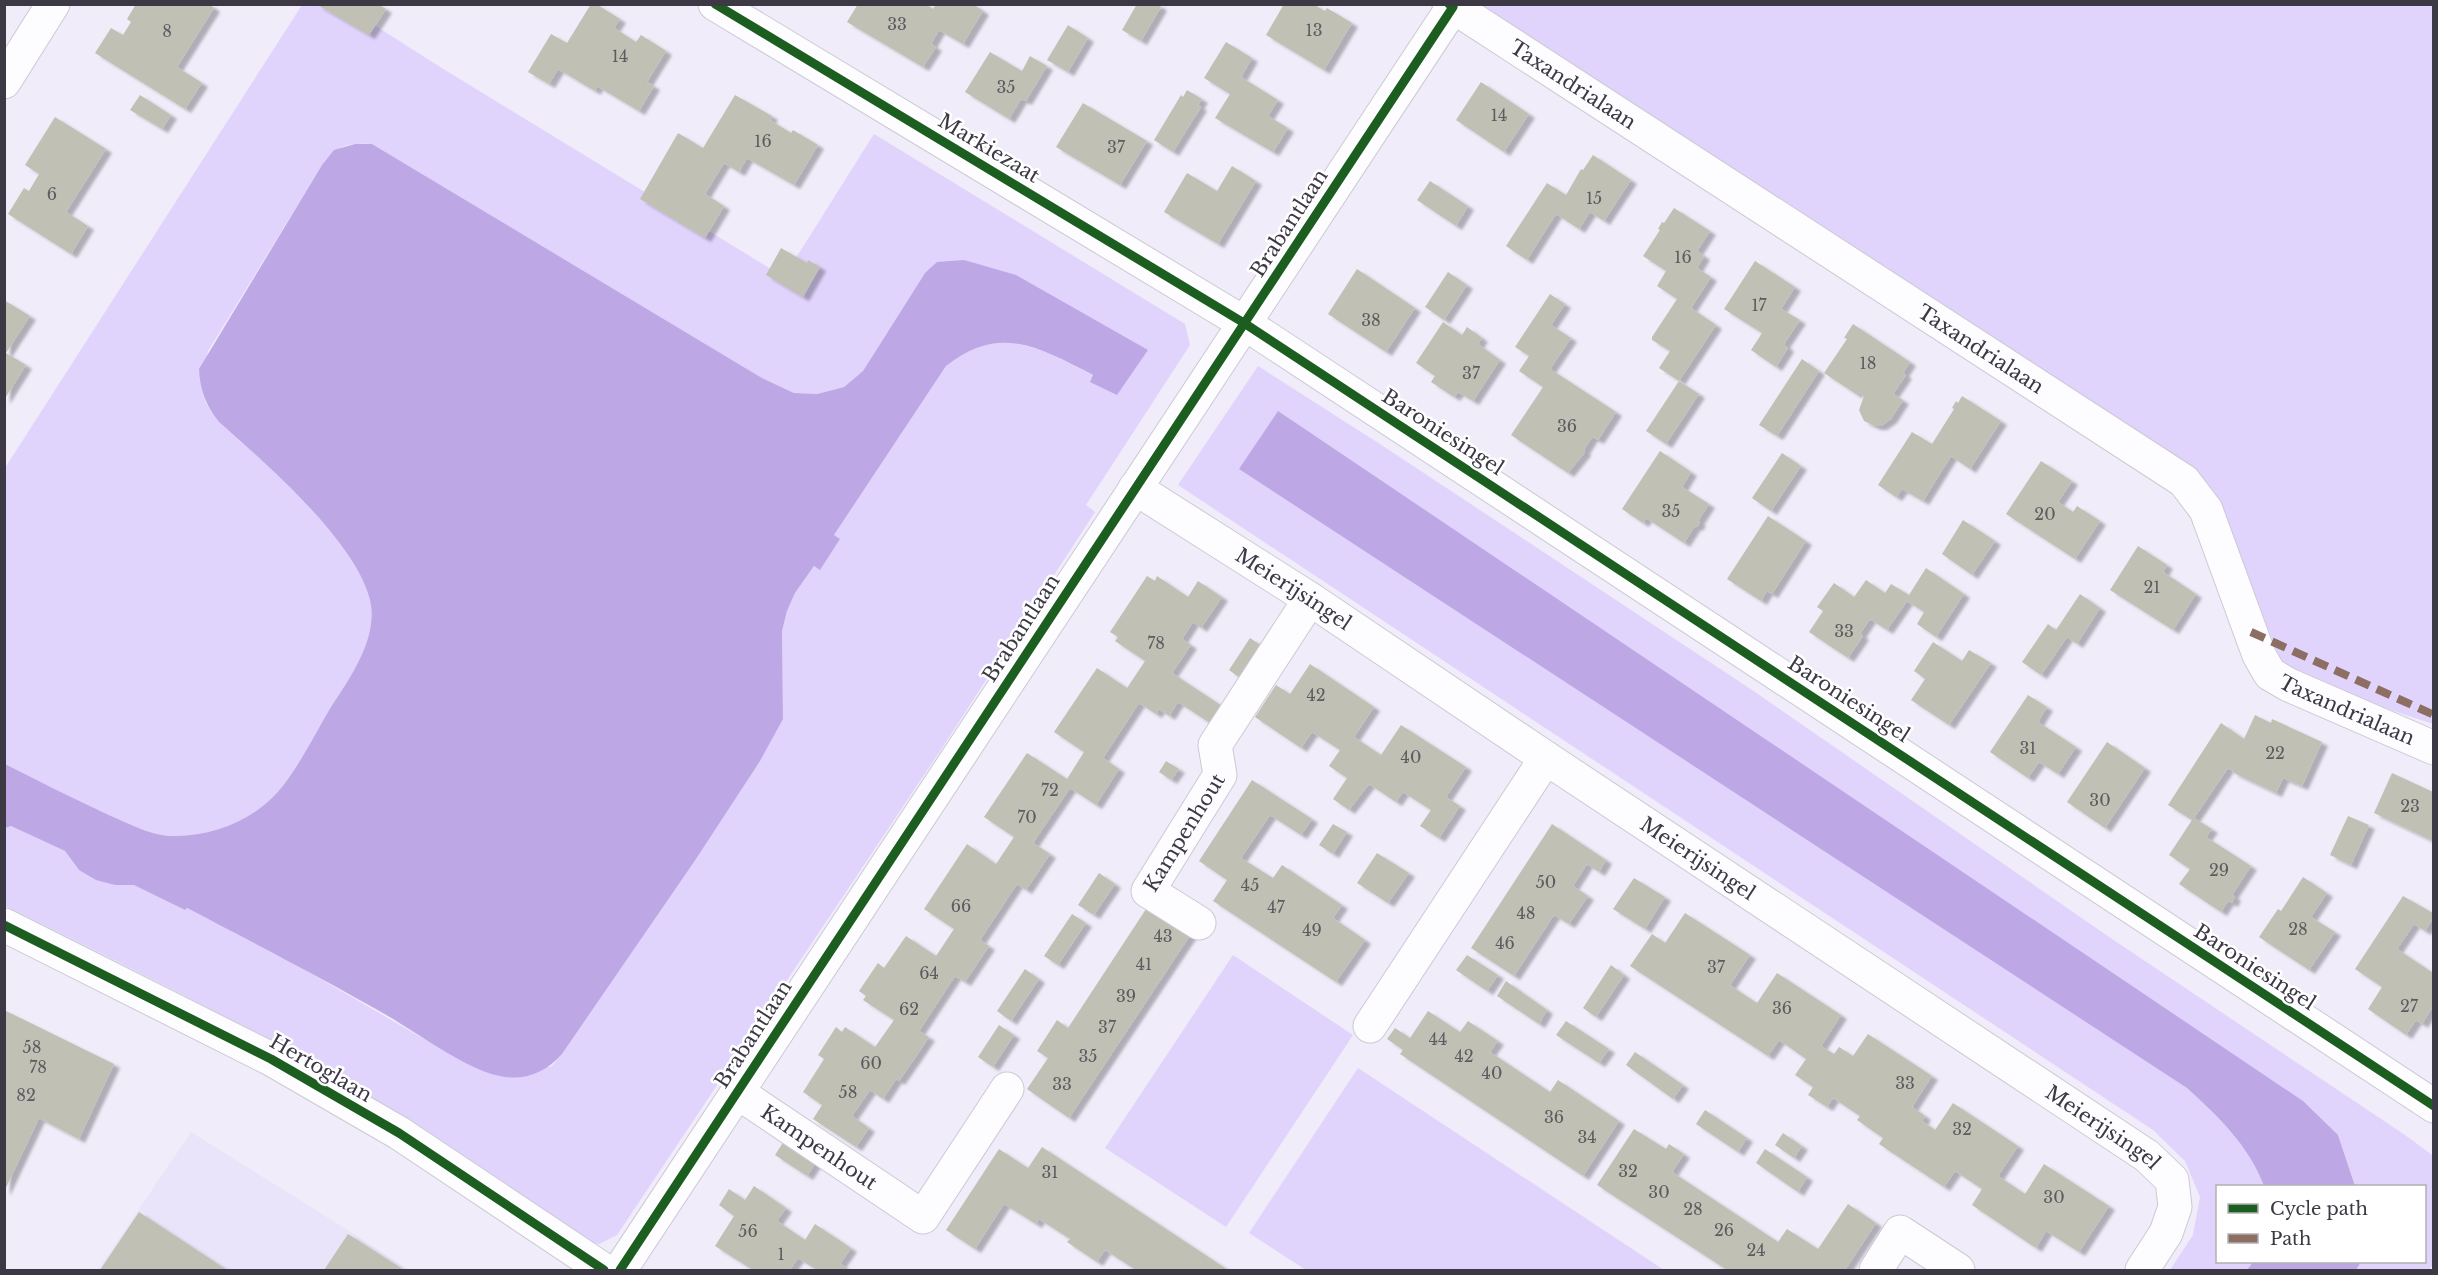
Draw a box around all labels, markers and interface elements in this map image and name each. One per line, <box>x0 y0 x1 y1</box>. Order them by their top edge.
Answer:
house number: 33 <box>887 14 907 34</box>
house number: 13 <box>1306 20 1323 40</box>
house number: 8 <box>162 21 172 41</box>
street label: Taxandrialaan <box>1506 35 1641 134</box>
house number: 14 <box>612 46 628 66</box>
house number: 35 <box>997 77 1015 97</box>
house number: 14 <box>1491 105 1507 125</box>
street label: Markiezaat <box>934 108 1044 188</box>
house number: 16 <box>754 131 772 151</box>
house number: 37 <box>1107 137 1126 157</box>
street label: Brabantlaan <box>1245 164 1333 281</box>
house number: 6 <box>47 184 57 204</box>
house number: 15 <box>1586 188 1602 208</box>
house number: 16 <box>1674 247 1692 267</box>
house number: 17 <box>1751 295 1768 315</box>
street label: Taxandrialaan <box>1913 299 2049 399</box>
house number: 38 <box>1361 310 1381 330</box>
house number: 18 <box>1860 353 1876 373</box>
house number: 37 <box>1462 363 1481 383</box>
street label: Baroniesingel <box>1378 384 1508 480</box>
house number: 36 <box>1557 416 1577 436</box>
house number: 35 <box>1662 501 1680 521</box>
house number: 20 <box>2034 504 2056 524</box>
street label: Meierijsingel <box>1231 543 1356 635</box>
street label: Brabantlaan <box>977 569 1065 686</box>
house number: 21 <box>2144 577 2161 597</box>
house number: 33 <box>1834 621 1854 641</box>
house number: 78 <box>1147 633 1165 653</box>
street label: Baroniesingel <box>1784 651 1914 747</box>
street label: Taxandrialaan <box>2275 670 2419 750</box>
house number: 42 <box>1306 685 1326 705</box>
house number: 31 <box>2020 738 2037 758</box>
house number: 22 <box>2265 743 2285 763</box>
house number: 40 <box>1401 747 1421 767</box>
street label: Kampenhout <box>1139 769 1230 896</box>
house number: 72 <box>1041 780 1059 800</box>
house number: 30 <box>2089 790 2111 810</box>
house number: 23 <box>2400 796 2420 816</box>
house number: 70 <box>1017 807 1037 827</box>
street label: Meierijsingel <box>1636 812 1760 905</box>
house number: 29 <box>2209 860 2229 880</box>
house number: 50 <box>1536 872 1556 892</box>
house number: 45 <box>1241 875 1259 895</box>
house number: 66 <box>951 896 971 916</box>
house number: 47 <box>1267 897 1286 917</box>
house number: 48 <box>1516 903 1536 923</box>
street label: Baroniesingel <box>2190 919 2320 1015</box>
house number: 28 <box>2288 919 2308 939</box>
house number: 49 <box>1302 920 1322 940</box>
house number: 43 <box>1153 926 1173 946</box>
house number: 46 <box>1495 933 1515 953</box>
house number: 41 <box>1136 954 1152 974</box>
house number: 37 <box>1707 957 1726 977</box>
house number: 64 <box>919 963 939 983</box>
street label: Brabantlaan <box>709 975 797 1092</box>
house number: 39 <box>1116 986 1136 1006</box>
house number: 27 <box>2400 996 2419 1016</box>
house number: 36 <box>1772 998 1792 1018</box>
house number: 62 <box>899 999 919 1019</box>
house number: 37 <box>1098 1017 1117 1037</box>
street label: Hertoglaan <box>266 1029 377 1107</box>
house number: 44 <box>1429 1029 1447 1049</box>
house number: 58 <box>23 1037 41 1057</box>
house number: 35 <box>1079 1046 1097 1066</box>
house number: 42 <box>1454 1046 1474 1066</box>
house number: 60 <box>860 1053 882 1073</box>
house number: 78 <box>29 1057 47 1077</box>
house number: 40 <box>1482 1063 1502 1083</box>
house number: 33 <box>1895 1073 1915 1093</box>
house number: 33 <box>1052 1074 1072 1094</box>
street label: Meierijsingel <box>2041 1080 2165 1174</box>
house number: 58 <box>839 1082 857 1102</box>
house number: 82 <box>16 1085 36 1105</box>
street label: Kampenhout <box>757 1100 882 1195</box>
house number: 36 <box>1544 1107 1564 1127</box>
house number: 32 <box>1952 1119 1972 1139</box>
house number: 34 <box>1577 1127 1597 1147</box>
house number: 32 <box>1618 1161 1638 1181</box>
house number: 31 <box>1042 1162 1059 1182</box>
house number: 30 <box>1648 1182 1670 1202</box>
legend <box>2216 1185 2426 1263</box>
house number: 30 <box>2043 1187 2065 1207</box>
text: Cycle path <box>2270 1198 2368 1220</box>
house number: 28 <box>1683 1199 1703 1219</box>
house number: 26 <box>1714 1220 1734 1240</box>
house number: 56 <box>738 1221 758 1241</box>
text: Path <box>2270 1228 2311 1250</box>
house number: 24 <box>1746 1240 1766 1260</box>
house number: 1 <box>777 1244 785 1264</box>

